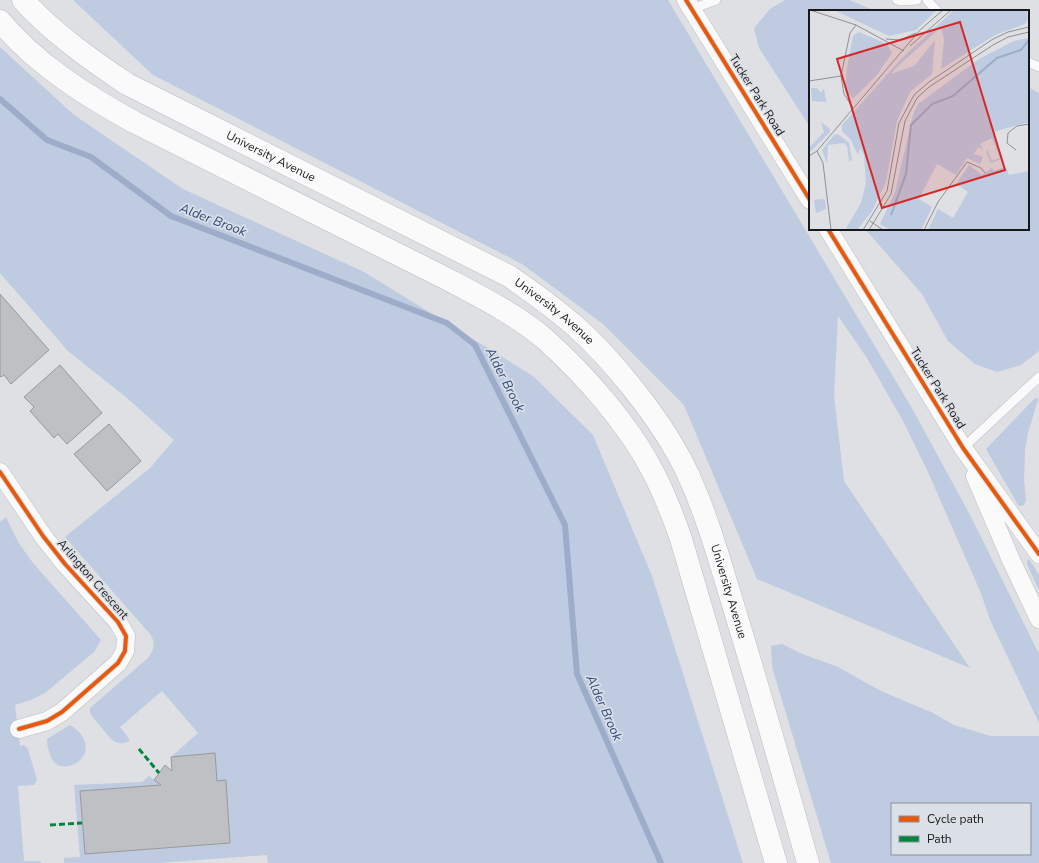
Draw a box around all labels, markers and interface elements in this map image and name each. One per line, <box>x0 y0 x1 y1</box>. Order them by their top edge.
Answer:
inset map <box>809 10 1029 230</box>
street label: Tucker Park Road <box>726 51 788 139</box>
street label: University Avenue <box>223 127 318 185</box>
water label: Alder Brook <box>176 199 249 241</box>
street label: University Avenue <box>511 274 598 348</box>
water label: Alder Brook <box>481 344 529 416</box>
street label: Tucker Park Road <box>907 344 969 432</box>
street label: Arlington Crescent <box>54 536 133 623</box>
street label: University Avenue <box>707 542 751 641</box>
water label: Alder Brook <box>581 671 627 744</box>
legend <box>891 803 1031 855</box>
text: Cycle path <box>927 811 984 827</box>
text: Path <box>927 831 952 847</box>

